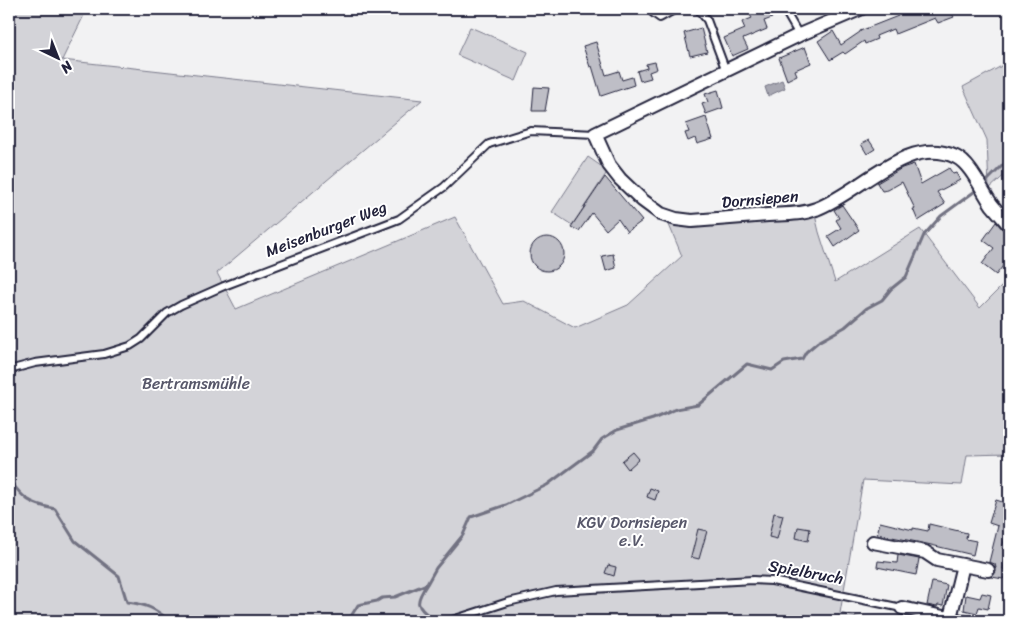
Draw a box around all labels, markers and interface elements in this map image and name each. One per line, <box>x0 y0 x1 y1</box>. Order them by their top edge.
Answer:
north arrow <box>32 32 82 82</box>
text: N <box>54 54 79 80</box>
street label: Dornsiepen <box>720 181 800 217</box>
street label: Meisenburger Weg <box>261 192 391 266</box>
park label: Bertramsmühle <box>142 369 250 398</box>
park label: KGV Dornsiepen e.V. <box>577 508 687 555</box>
street label: Spielbruch <box>766 551 846 593</box>

